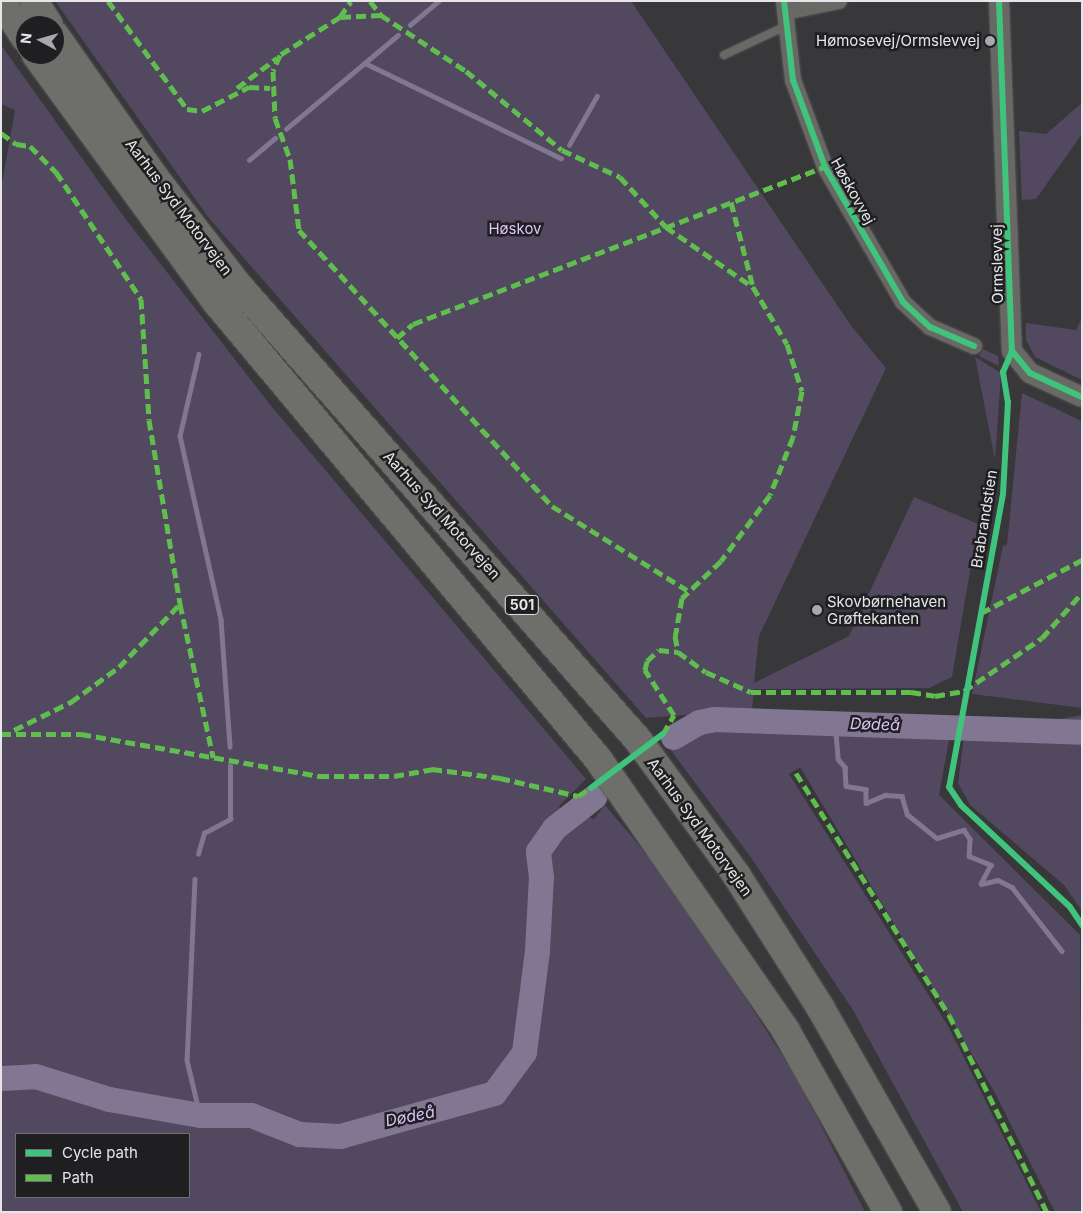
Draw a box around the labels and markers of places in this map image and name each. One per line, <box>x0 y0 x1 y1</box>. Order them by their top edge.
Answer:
place label: Hømosevej/Ormslevvej <box>816 32 980 50</box>
marker: Hømosevej/Ormslevvej <box>984 35 996 47</box>
place label: Skovbørnehaven Grøftekanten <box>827 592 946 627</box>
marker: Skovbørnehaven Grøftekanten <box>811 604 823 616</box>

